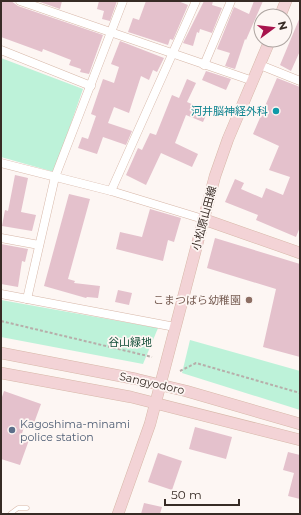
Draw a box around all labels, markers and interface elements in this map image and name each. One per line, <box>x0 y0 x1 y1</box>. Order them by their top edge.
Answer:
north arrow <box>253 8 293 48</box>
text: N <box>275 19 291 32</box>
place label: 河井脳神経外科 <box>191 104 268 118</box>
marker: 河井脳神経外科 <box>271 106 281 116</box>
street label: 小松原山田線 <box>189 184 219 252</box>
place label: こまつばら幼稚園 <box>153 293 241 307</box>
marker: こまつばら幼稚園 <box>244 295 254 305</box>
park label: 谷山緑地 <box>108 335 152 349</box>
street label: Sangyodoro <box>118 369 186 397</box>
place label: Kagoshima-minami police station <box>20 417 130 444</box>
marker: Kagoshima-minami police station <box>7 425 17 435</box>
scale bar <box>165 481 239 507</box>
text: 50 m <box>171 487 202 502</box>

